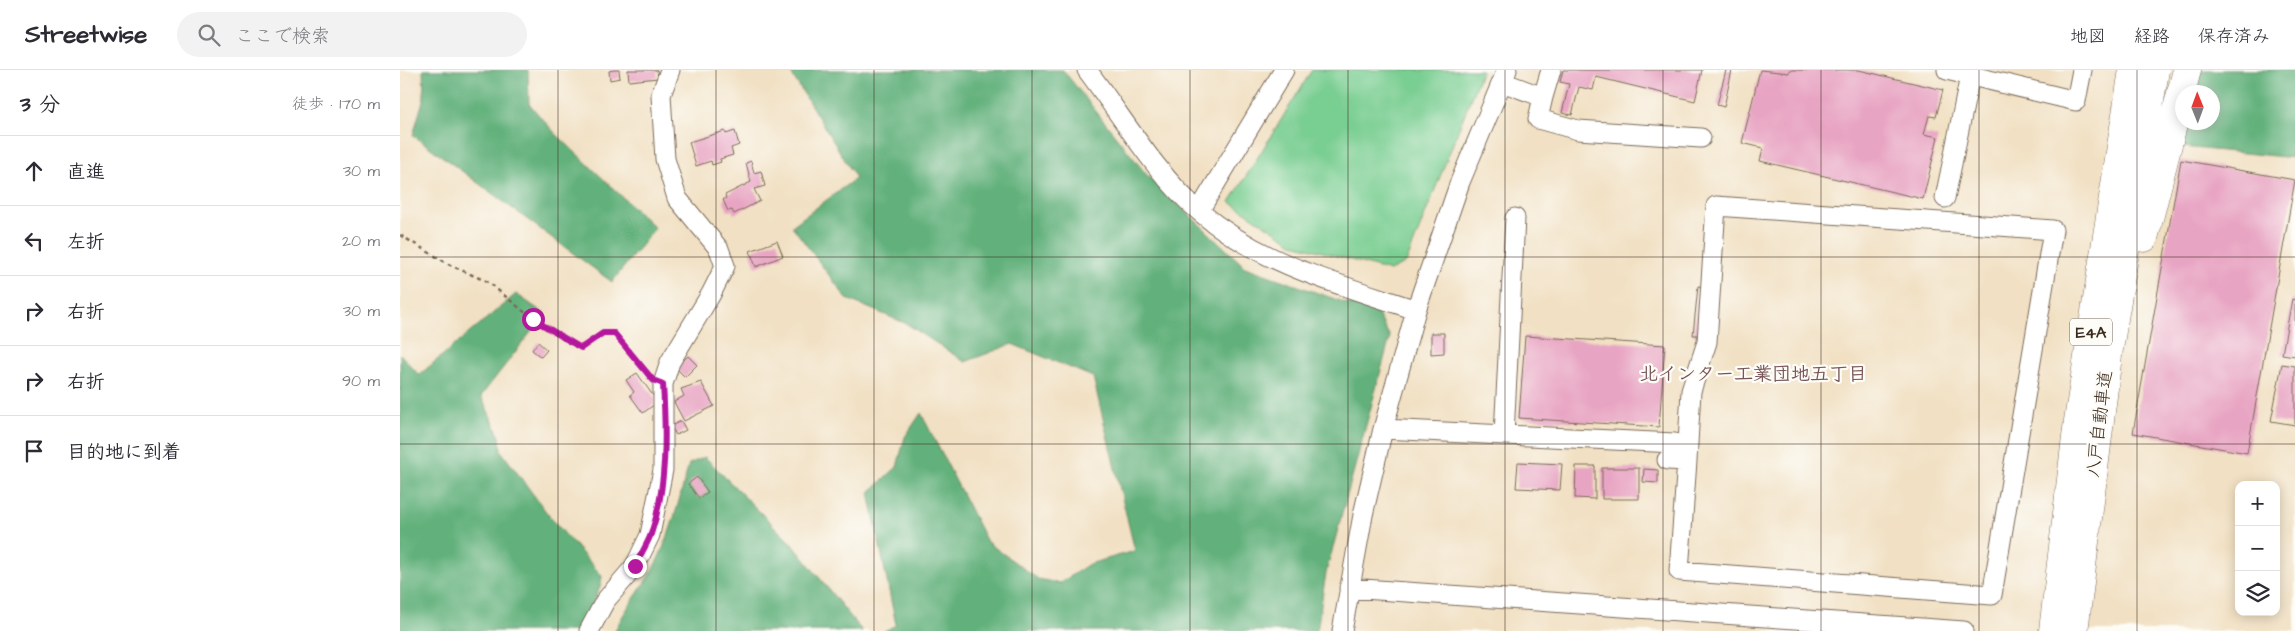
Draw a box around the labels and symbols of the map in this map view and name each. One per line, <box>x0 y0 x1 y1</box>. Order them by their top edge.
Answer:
north arrow <box>2175 85 2220 130</box>
route start <box>522 308 545 331</box>
road number: E4A <box>2070 318 2112 346</box>
district label: 北インター工業団地五丁目 <box>1639 361 1867 388</box>
street label: 八戸自動車道 <box>2081 369 2118 479</box>
route end <box>624 555 647 578</box>

